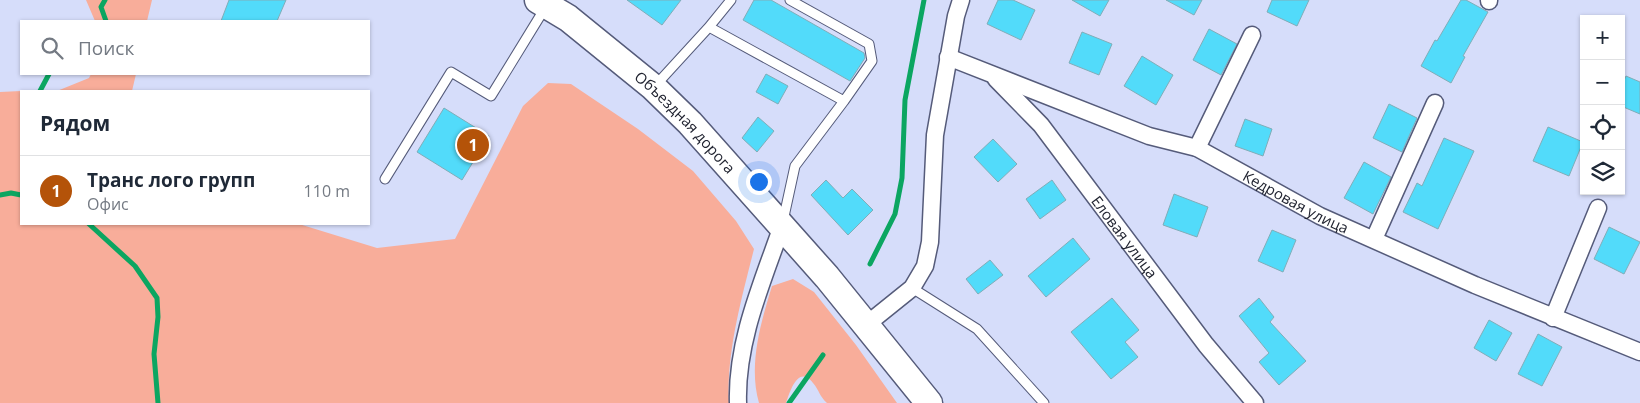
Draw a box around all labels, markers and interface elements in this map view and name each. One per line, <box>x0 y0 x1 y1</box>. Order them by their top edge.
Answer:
map controls <box>1580 15 1625 195</box>
button: + <box>1580 15 1625 60</box>
search box <box>20 20 370 75</box>
icon: search <box>38 34 66 62</box>
text: Поиск <box>78 35 134 61</box>
button: − <box>1580 60 1625 105</box>
street label: Объездная дорога <box>631 66 740 177</box>
button: locate <box>1580 105 1625 150</box>
text: Рядом <box>40 109 110 137</box>
pin: 1 <box>457 126 489 164</box>
button: layers <box>1580 150 1625 195</box>
street label: Кедровая улица <box>1239 165 1352 238</box>
text: Транс лого групп <box>87 167 255 193</box>
your location <box>746 169 772 195</box>
text: 1 <box>51 180 61 202</box>
text: 110 m <box>304 180 350 202</box>
street label: Еловая улица <box>1087 191 1162 282</box>
text: Офис <box>87 193 129 215</box>

